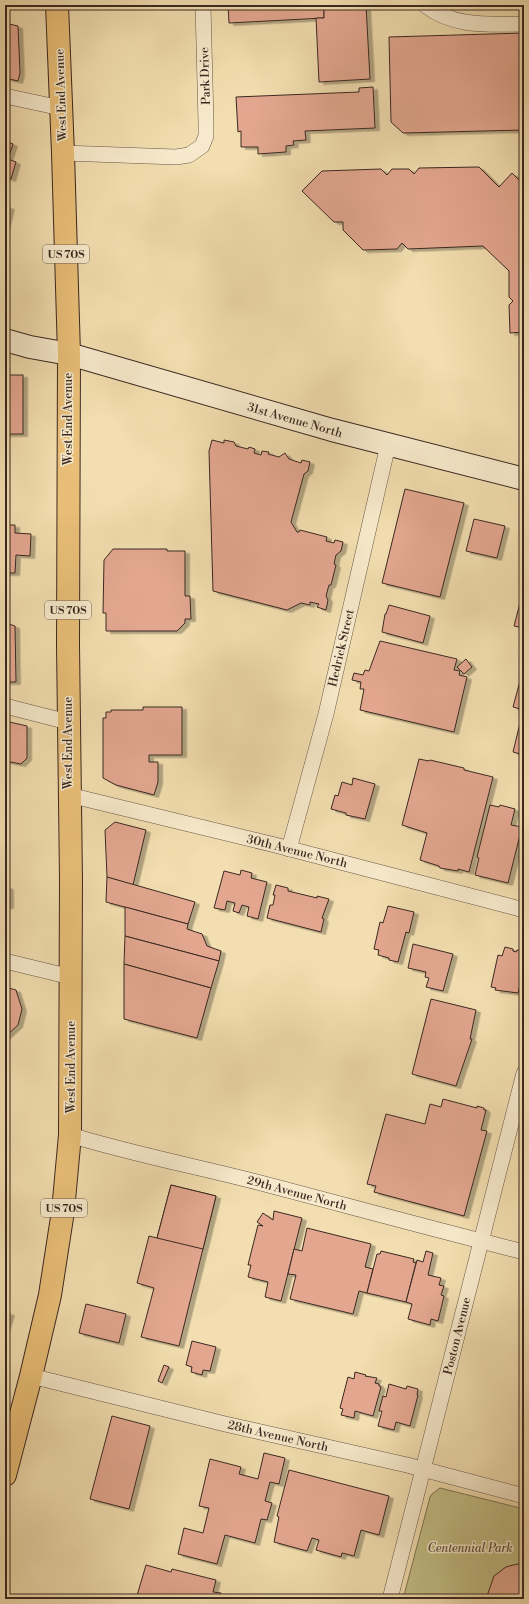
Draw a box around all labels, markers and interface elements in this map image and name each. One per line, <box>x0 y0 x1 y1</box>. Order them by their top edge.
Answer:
street label: Park Drive <box>197 47 214 105</box>
street label: West End Avenue <box>52 48 71 142</box>
road number: US 70S <box>43 245 89 263</box>
street label: West End Avenue <box>61 373 76 466</box>
street label: 31st Avenue North <box>246 400 344 441</box>
road number: US 70S <box>45 601 91 619</box>
street label: Hedrick Street <box>325 607 358 688</box>
street label: West End Avenue <box>61 697 76 790</box>
street label: 30th Avenue North <box>245 832 349 871</box>
street label: West End Avenue <box>64 1021 79 1114</box>
street label: 29th Avenue North <box>245 1173 348 1214</box>
road number: US 70S <box>41 1199 87 1217</box>
street label: Poston Avenue <box>441 1296 474 1377</box>
street label: 28th Avenue North <box>226 1418 330 1455</box>
park label: Centennial Park <box>428 1541 512 1556</box>

